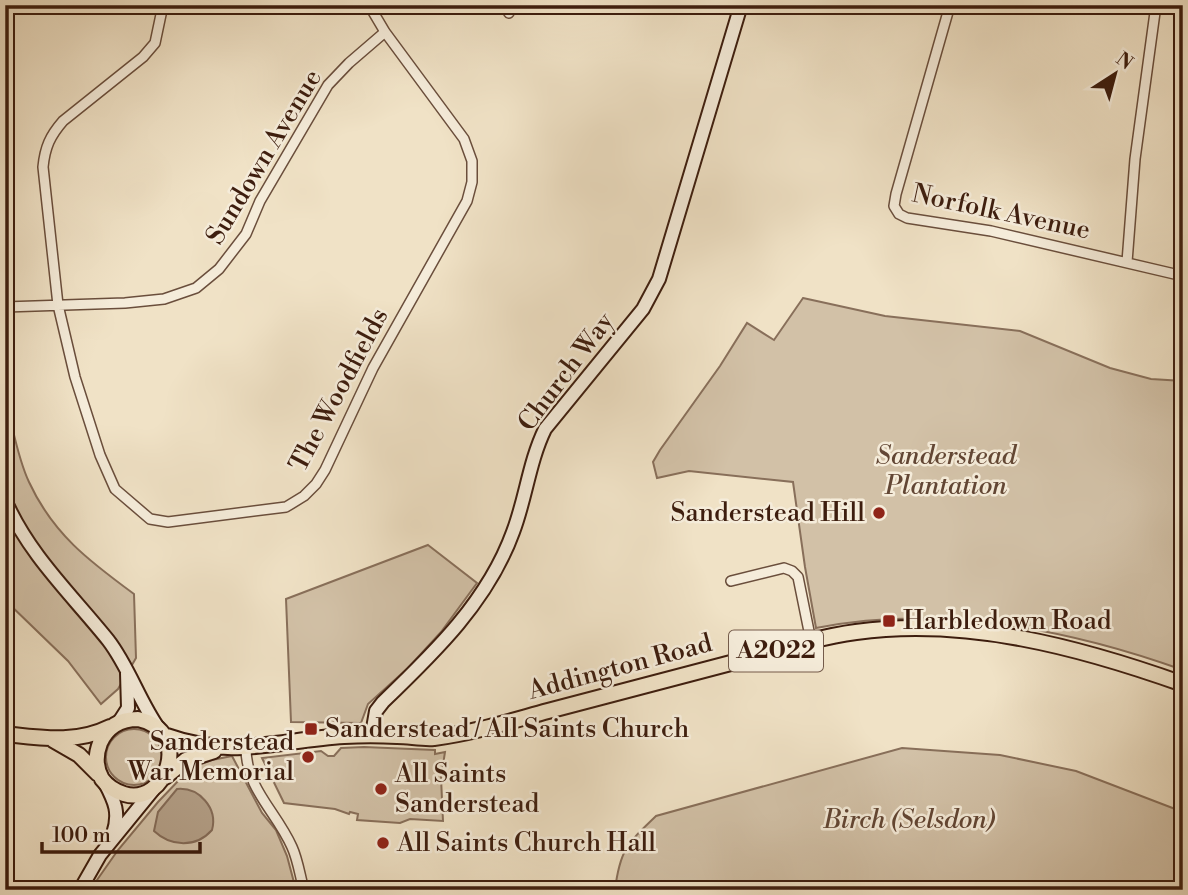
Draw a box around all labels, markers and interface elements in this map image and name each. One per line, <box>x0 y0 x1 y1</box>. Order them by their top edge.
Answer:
north arrow <box>1080 38 1150 108</box>
text: N <box>1111 47 1138 75</box>
street label: Sundown Avenue <box>199 64 329 250</box>
street label: Norfolk Avenue <box>909 177 1093 247</box>
street label: The Woodfields <box>282 303 396 477</box>
street label: Church Way <box>511 306 621 438</box>
park label: Sanderstead Plantation <box>876 440 1018 502</box>
place label: Sanderstead Hill <box>670 497 865 529</box>
marker: Sanderstead Hill <box>871 505 887 521</box>
place label: Harbledown Road <box>903 605 1112 637</box>
marker: Harbledown Road <box>881 613 897 629</box>
street label: Addington Road <box>524 627 716 707</box>
road number: A2022 <box>729 630 823 672</box>
place label: Sanderstead / All Saints Church <box>325 713 689 745</box>
marker: Sanderstead / All Saints Church <box>303 721 319 737</box>
place label: Sanderstead War Memorial <box>127 726 294 788</box>
marker: Sanderstead War Memorial <box>300 749 316 765</box>
place label: All Saints Sanderstead <box>394 758 540 820</box>
marker: All Saints Sanderstead <box>373 781 389 797</box>
park label: Birch (Selsdon) <box>822 804 996 836</box>
scale bar <box>42 811 200 855</box>
text: 100 m <box>52 823 111 849</box>
place label: All Saints Church Hall <box>396 827 656 859</box>
marker: All Saints Church Hall <box>375 835 391 851</box>

